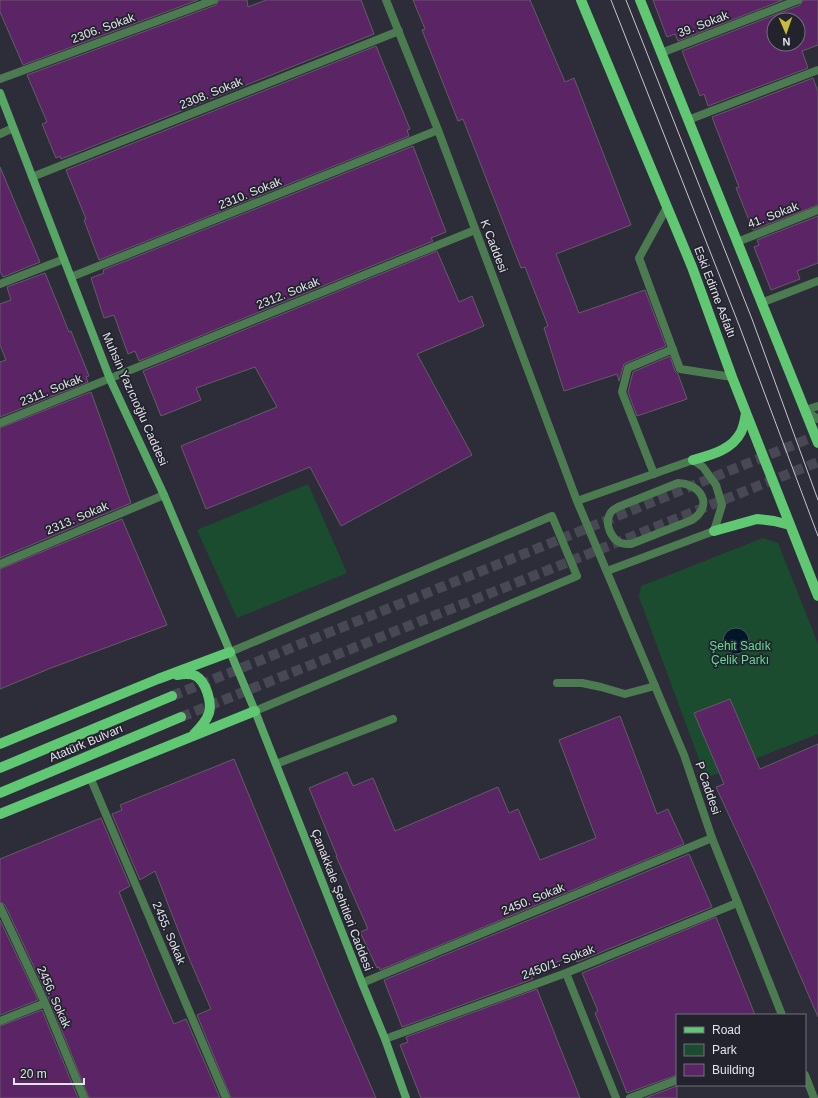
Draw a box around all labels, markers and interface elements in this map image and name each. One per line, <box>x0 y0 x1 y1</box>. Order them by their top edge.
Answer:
street label: 39. Sokak <box>676 8 731 40</box>
street label: 2306. Sokak <box>69 10 138 46</box>
north arrow <box>766 12 806 52</box>
text: N <box>782 36 791 48</box>
street label: 2308. Sokak <box>177 74 245 112</box>
street label: 2310. Sokak <box>216 174 284 212</box>
street label: 41. Sokak <box>746 199 801 231</box>
street label: K Caddesi <box>478 218 510 274</box>
street label: Eski Edirne Asfaltı <box>691 244 739 340</box>
street label: 2312. Sokak <box>254 274 322 312</box>
street label: Muhsin Yazıcıoğlu Caddesi <box>99 330 171 468</box>
street label: 2311. Sokak <box>18 371 85 409</box>
street label: 2313. Sokak <box>44 498 111 537</box>
park label: Şehit Sadık Çelik Parkı <box>709 639 772 667</box>
street label: Atatürk Bulvarı <box>47 721 125 765</box>
street label: P Caddesi <box>692 760 724 816</box>
street label: Çanakkale Şehitleri Caddesi <box>308 827 376 973</box>
street label: 2450. Sokak <box>499 880 567 918</box>
street label: 2455. Sokak <box>150 900 189 967</box>
street label: 2450/1. Sokak <box>520 941 597 982</box>
street label: 2456. Sokak <box>34 964 74 1031</box>
legend <box>676 1014 806 1086</box>
text: Road <box>712 1023 741 1037</box>
text: Park <box>712 1043 738 1057</box>
scale bar <box>14 1060 84 1086</box>
text: Building <box>712 1063 755 1077</box>
text: 20 m <box>20 1067 47 1081</box>

